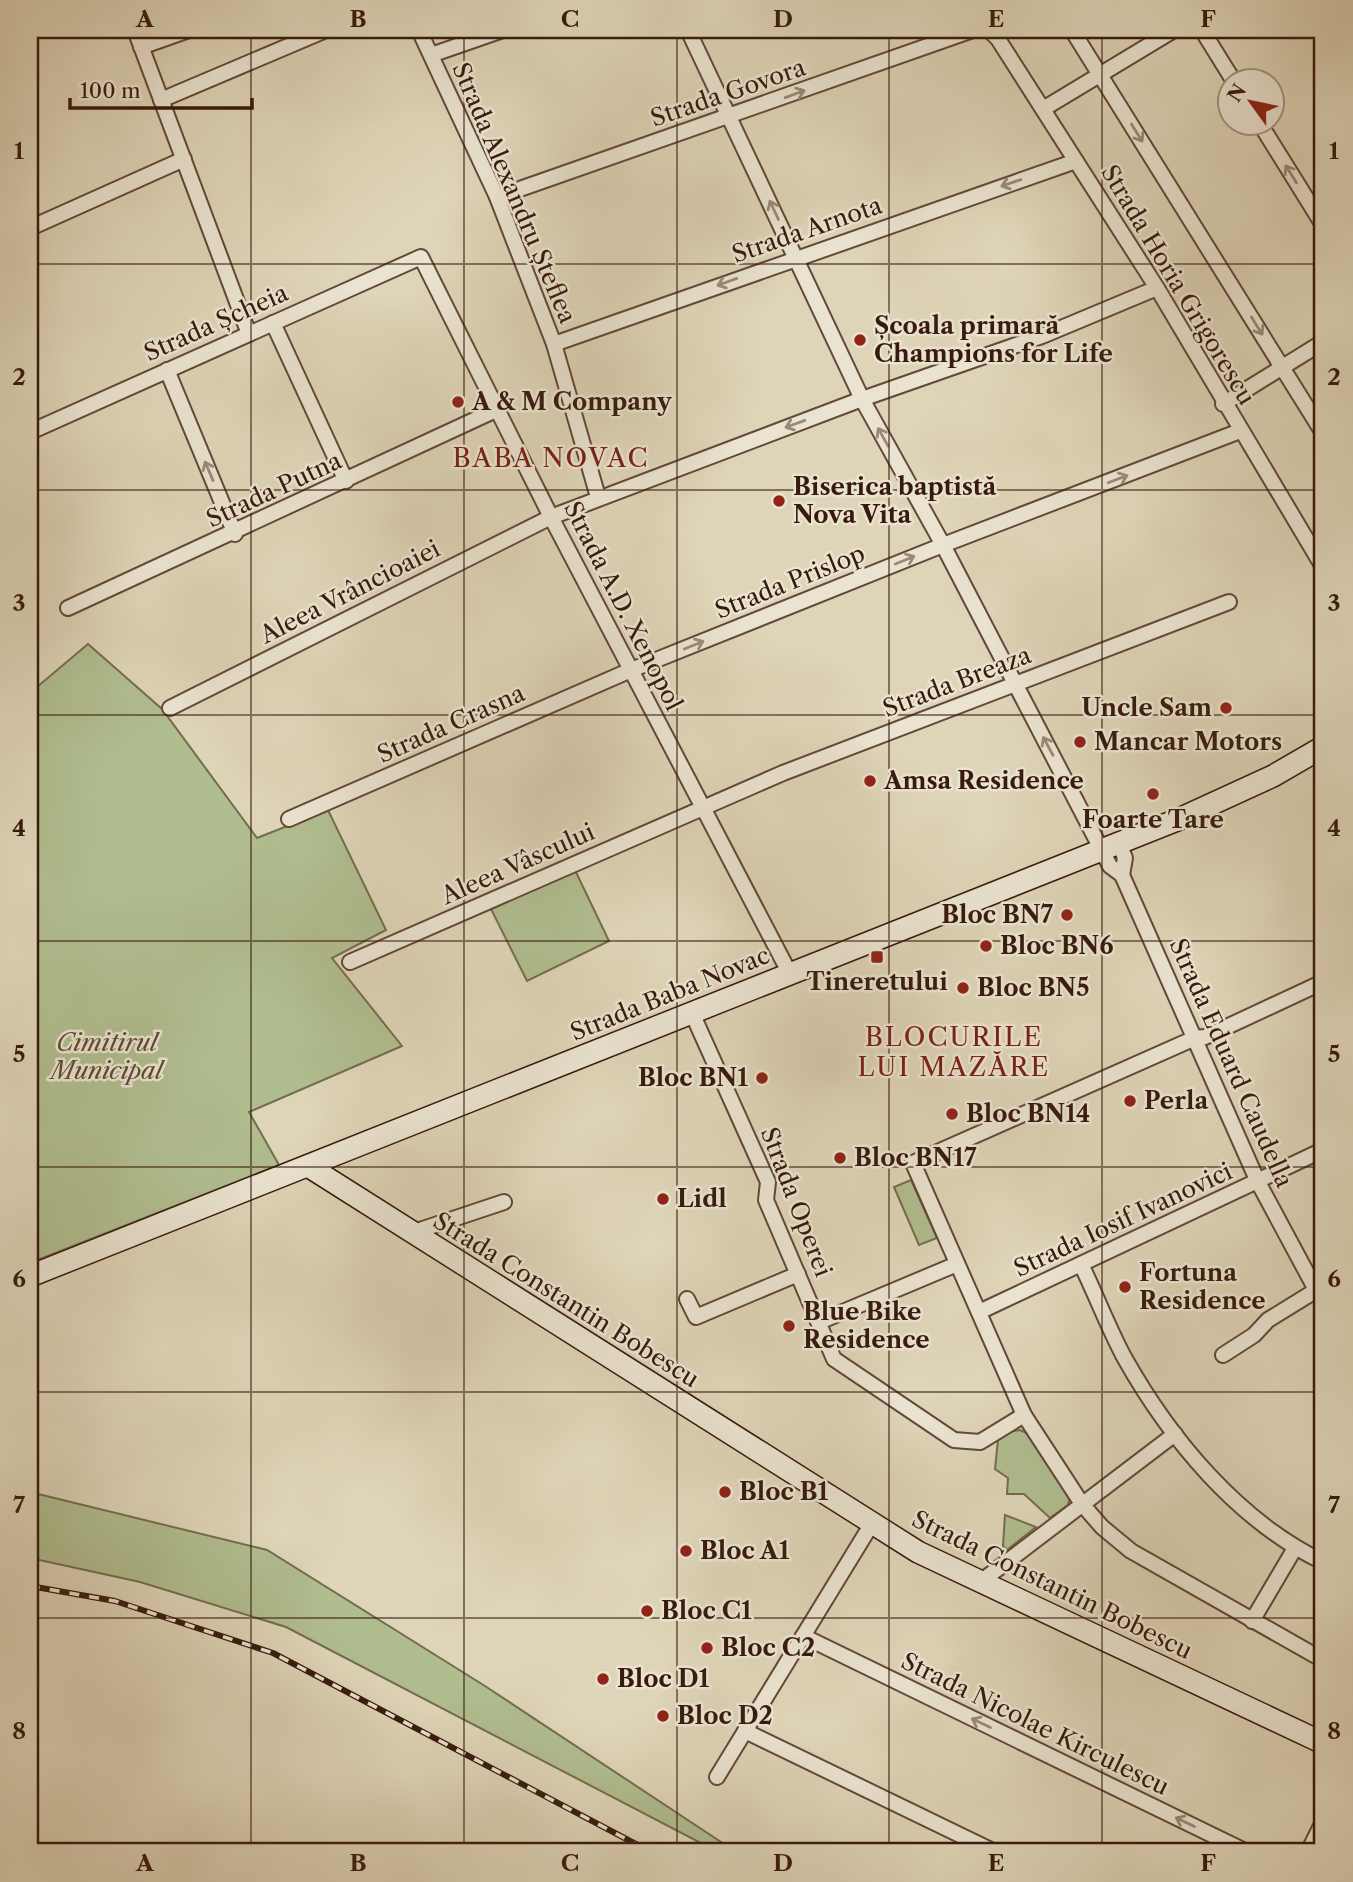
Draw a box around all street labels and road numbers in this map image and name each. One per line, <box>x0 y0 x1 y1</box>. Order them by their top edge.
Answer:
street label: Strada Govora <box>647 52 809 133</box>
street label: Strada Alexandru Șteflea <box>446 58 583 328</box>
street label: Strada Horia Grigorescu <box>1095 159 1262 410</box>
street label: Strada Arnota <box>728 190 886 269</box>
street label: Strada Șcheia <box>139 278 292 367</box>
street label: Strada Putna <box>202 445 346 533</box>
street label: Strada A.D. Xenopol <box>558 496 689 715</box>
street label: Aleea Vrâncioaiei <box>254 534 445 650</box>
street label: Strada Prislop <box>711 538 869 625</box>
street label: Strada Breaza <box>879 640 1035 723</box>
street label: Strada Crasna <box>373 678 529 769</box>
street label: Aleea Vâscului <box>436 817 599 911</box>
street label: Strada Eduard Caudella <box>1163 934 1300 1192</box>
street label: Strada Baba Novac <box>566 940 774 1047</box>
street label: Strada Operei <box>755 1123 838 1281</box>
street label: Strada Iosif Ivanovici <box>1009 1156 1237 1283</box>
street label: Strada Constantin Bobescu <box>428 1206 705 1394</box>
street label: Strada Constantin Bobescu <box>907 1504 1197 1665</box>
street label: Strada Nicolae Kirculescu <box>897 1646 1174 1801</box>

